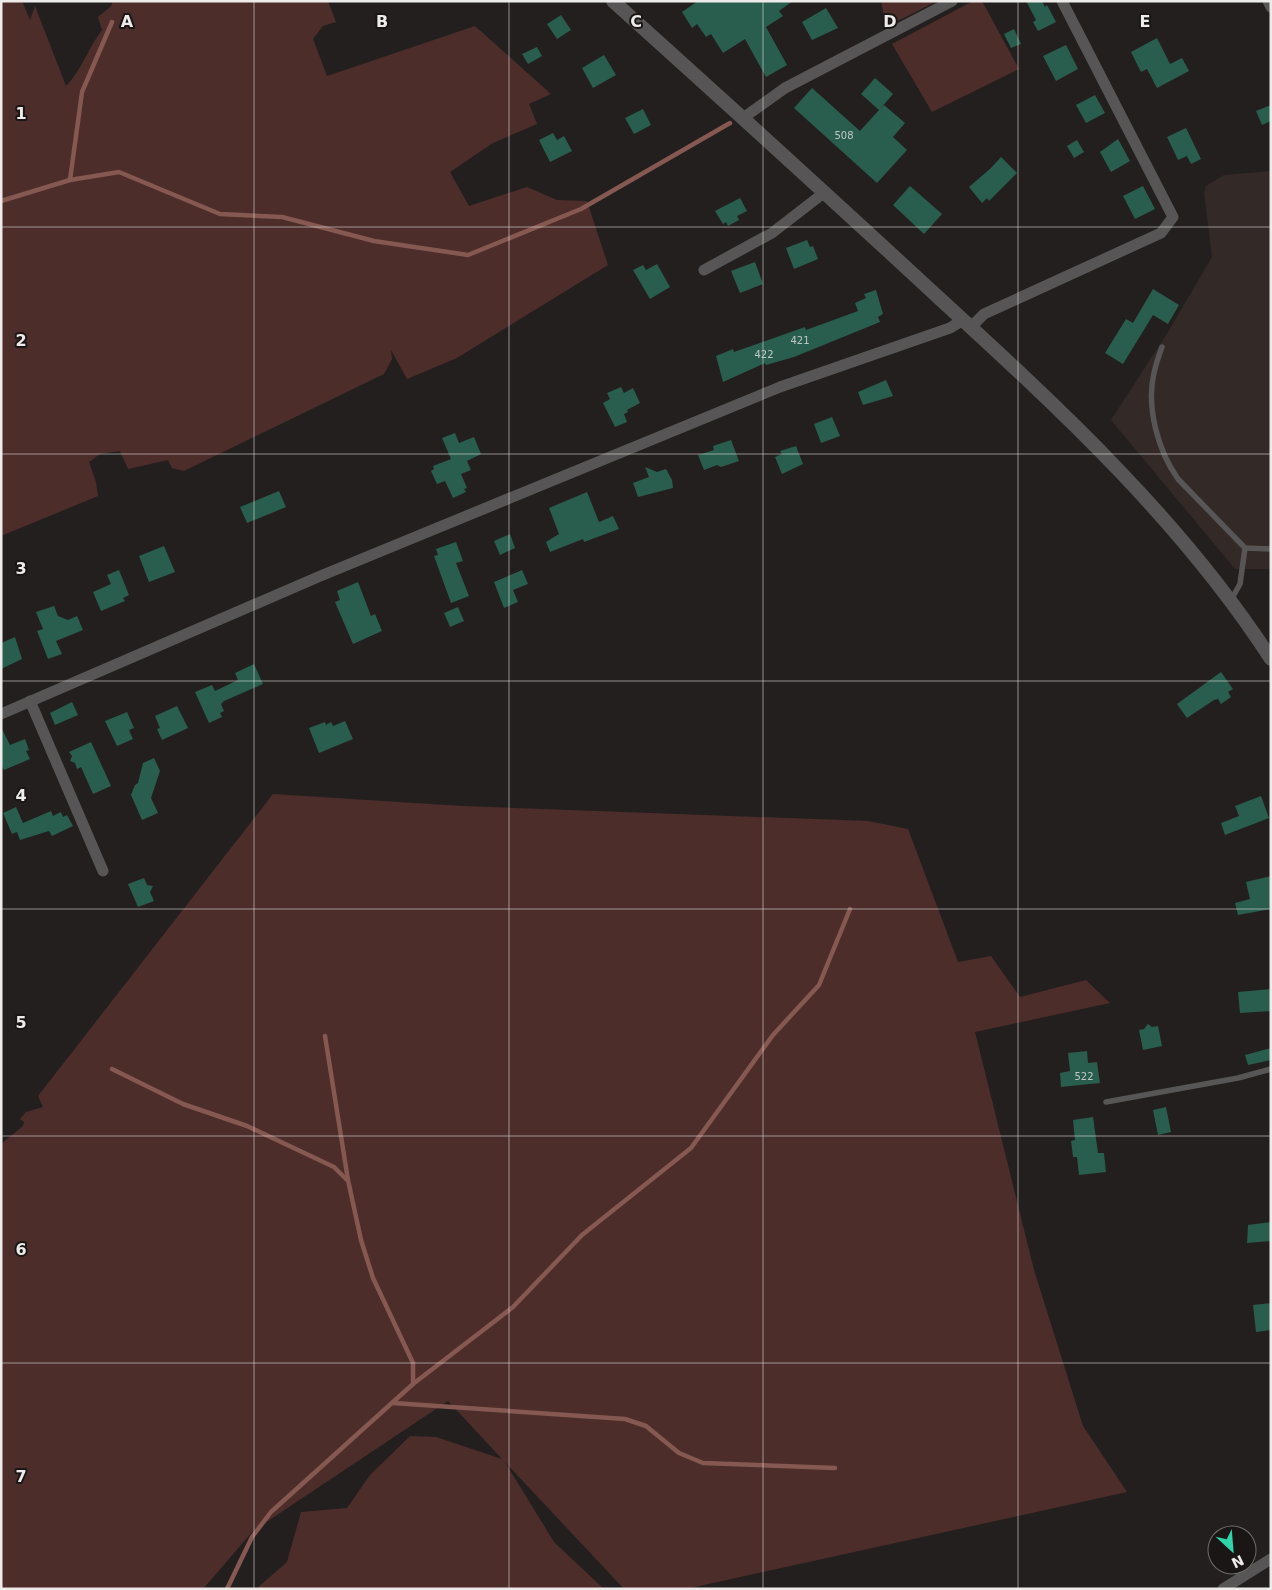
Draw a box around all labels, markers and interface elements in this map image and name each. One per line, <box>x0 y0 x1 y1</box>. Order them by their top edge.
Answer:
text: A <box>121 12 134 31</box>
text: B <box>376 12 388 31</box>
text: C <box>630 12 642 31</box>
text: D <box>883 12 897 31</box>
text: E <box>1140 12 1150 31</box>
text: 1 <box>15 104 27 123</box>
house number: 508 <box>834 130 854 141</box>
text: 2 <box>15 331 27 350</box>
house number: 421 <box>790 335 810 346</box>
house number: 422 <box>754 349 774 360</box>
text: 3 <box>15 559 27 578</box>
text: 4 <box>15 786 27 805</box>
text: 5 <box>15 1013 27 1032</box>
house number: 522 <box>1074 1071 1094 1082</box>
text: 6 <box>15 1240 27 1259</box>
text: 7 <box>15 1467 27 1486</box>
north arrow <box>1207 1525 1257 1575</box>
text: N <box>1229 1552 1246 1571</box>

